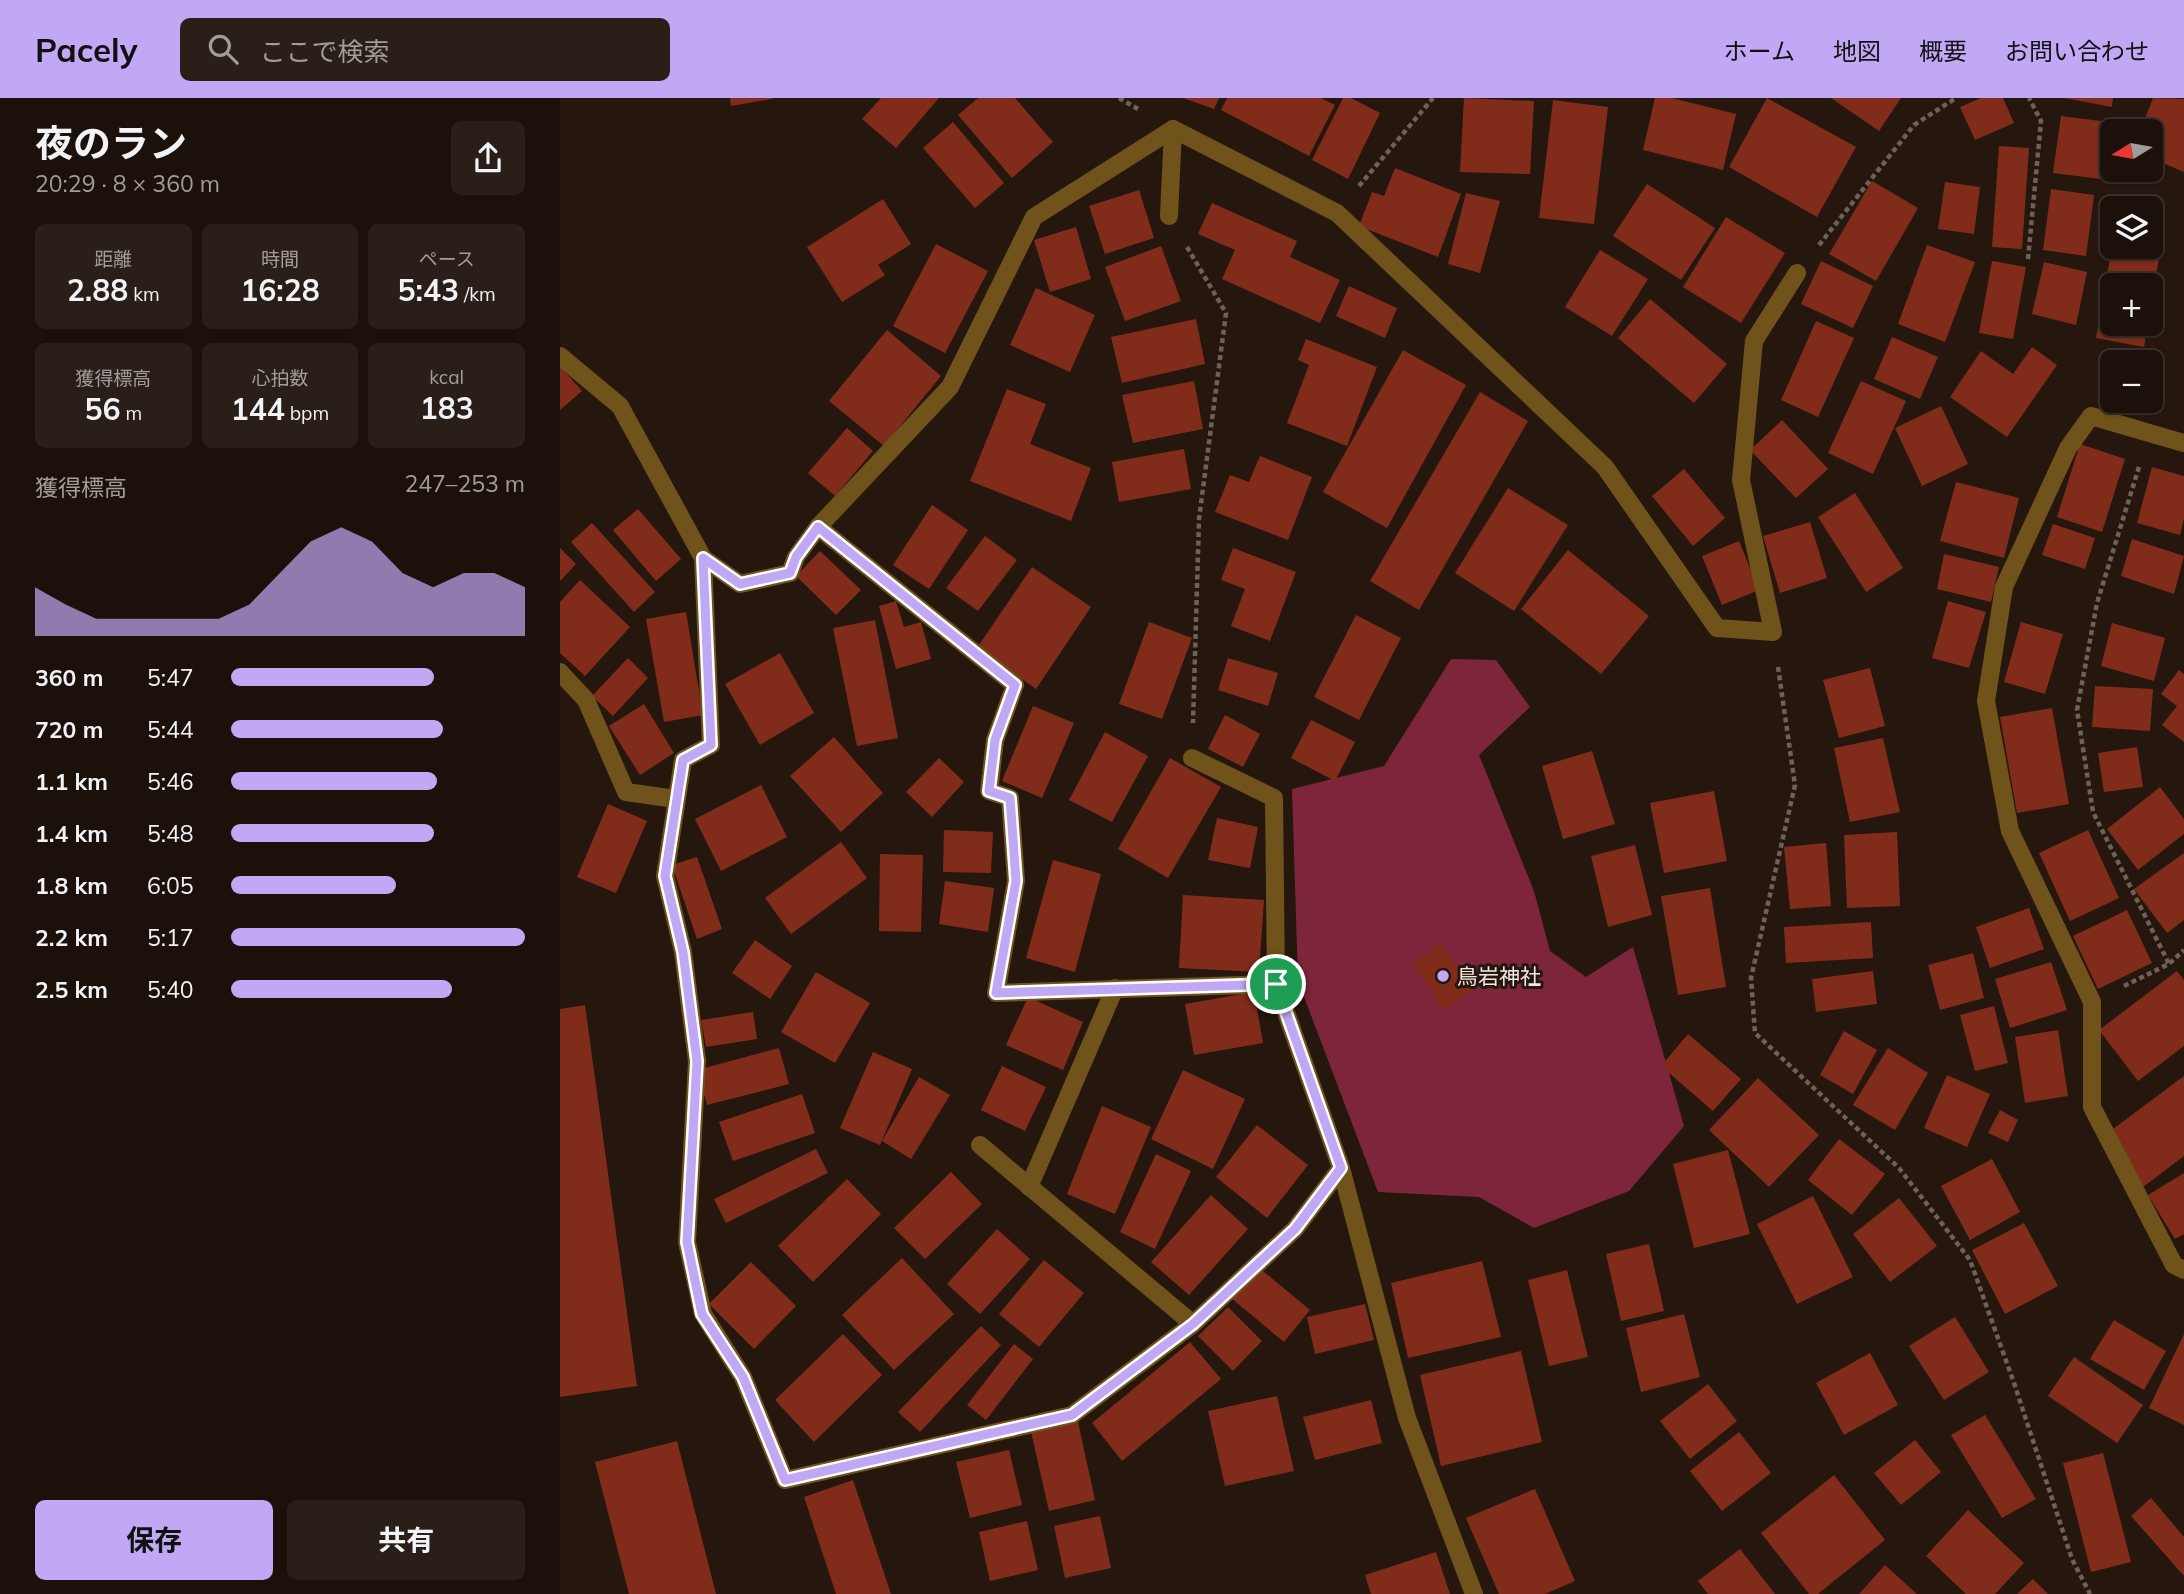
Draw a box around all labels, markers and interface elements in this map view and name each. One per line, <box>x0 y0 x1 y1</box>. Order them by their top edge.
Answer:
search box <box>180 18 670 81</box>
text: Pacely <box>35 29 138 70</box>
icon: search <box>204 30 242 68</box>
text: ここで検索 <box>260 35 390 68</box>
text: ホーム <box>1724 36 1795 66</box>
text: 地図 <box>1833 36 1881 66</box>
text: 概要 <box>1919 36 1967 66</box>
text: お問い合わせ <box>2005 36 2149 66</box>
text: 夜のラン <box>35 119 187 167</box>
north arrow <box>2100 119 2163 182</box>
map controls <box>2100 119 2163 413</box>
button: share <box>451 121 525 195</box>
text: 20:29 · 8 × 360 m <box>35 169 220 198</box>
button: layers <box>2100 196 2163 259</box>
text: 距離 <box>94 247 132 271</box>
text: 時間 <box>261 247 299 271</box>
text: ペース <box>419 247 475 271</box>
text: 2.88 <box>67 271 128 309</box>
text: 16:28 <box>240 271 320 309</box>
text: 5:43 <box>398 271 459 309</box>
button: + <box>2100 273 2163 336</box>
text: km <box>128 282 160 306</box>
text: /km <box>459 282 496 306</box>
button: − <box>2100 350 2163 413</box>
text: kcal <box>429 365 464 389</box>
text: 獲得標高 <box>75 366 151 390</box>
text: 心拍数 <box>251 366 309 390</box>
text: 183 <box>420 389 474 427</box>
text: 56 <box>85 390 121 428</box>
text: 144 <box>231 390 285 428</box>
text: m <box>121 401 142 425</box>
text: bpm <box>285 401 329 425</box>
text: 247–253 m <box>404 469 525 498</box>
text: 獲得標高 <box>35 473 127 502</box>
text: 360 m <box>35 663 103 692</box>
text: 5:47 <box>147 663 194 692</box>
text: 720 m <box>35 715 103 744</box>
text: 5:44 <box>147 715 194 744</box>
text: 1.1 km <box>35 767 108 796</box>
text: 5:46 <box>147 767 194 796</box>
text: 1.4 km <box>35 819 108 848</box>
text: 5:48 <box>147 819 194 848</box>
text: 1.8 km <box>35 871 108 900</box>
text: 6:05 <box>147 871 194 900</box>
text: 2.2 km <box>35 923 108 952</box>
text: 5:17 <box>147 923 194 952</box>
pin <box>1246 954 1306 1014</box>
place label: 鳥岩神社 <box>1457 963 1541 989</box>
icon: arrive <box>1257 965 1295 1003</box>
marker: 鳥岩神社 <box>1435 968 1451 984</box>
text: 2.5 km <box>35 975 108 1004</box>
text: 5:40 <box>147 975 194 1004</box>
button: 保存 <box>35 1500 273 1580</box>
button: 共有 <box>287 1500 525 1580</box>

